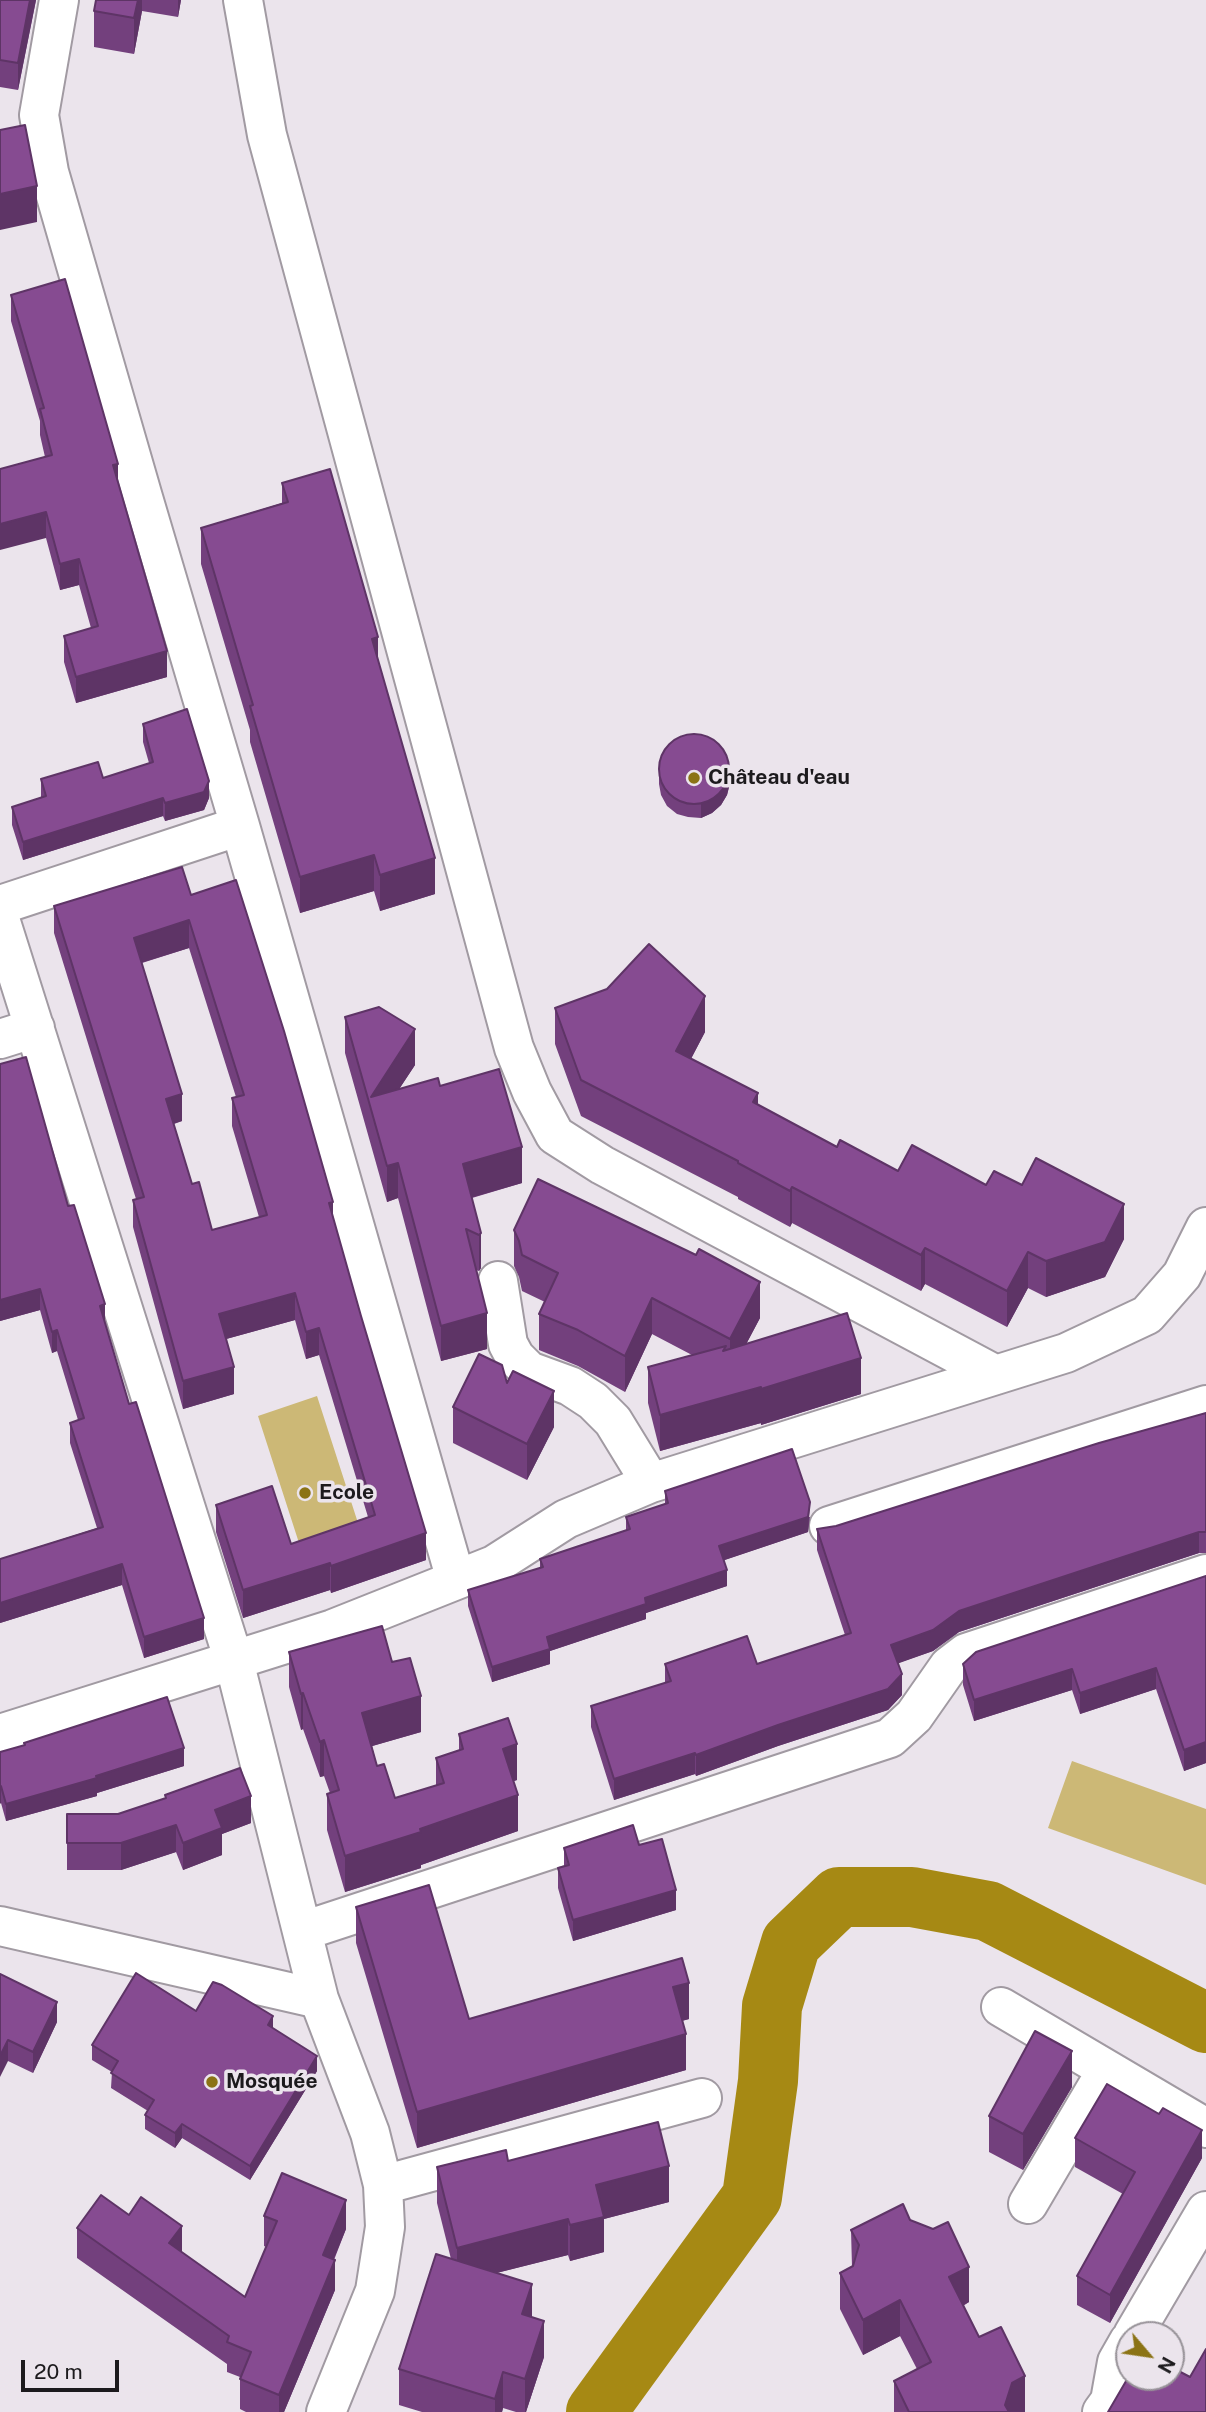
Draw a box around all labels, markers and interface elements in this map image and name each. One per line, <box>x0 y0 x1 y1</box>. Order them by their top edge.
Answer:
place label: Château d'eau <box>708 765 850 791</box>
marker: Château d'eau <box>686 770 702 786</box>
place label: Ecole <box>319 1480 374 1506</box>
marker: Ecole <box>297 1485 313 1501</box>
place label: Mosquée <box>226 2069 318 2095</box>
marker: Mosquée <box>204 2074 220 2090</box>
north arrow <box>1115 2321 1185 2391</box>
scale bar <box>24 2346 122 2390</box>
text: N <box>1153 2353 1180 2377</box>
text: 20 m <box>34 2359 83 2384</box>

